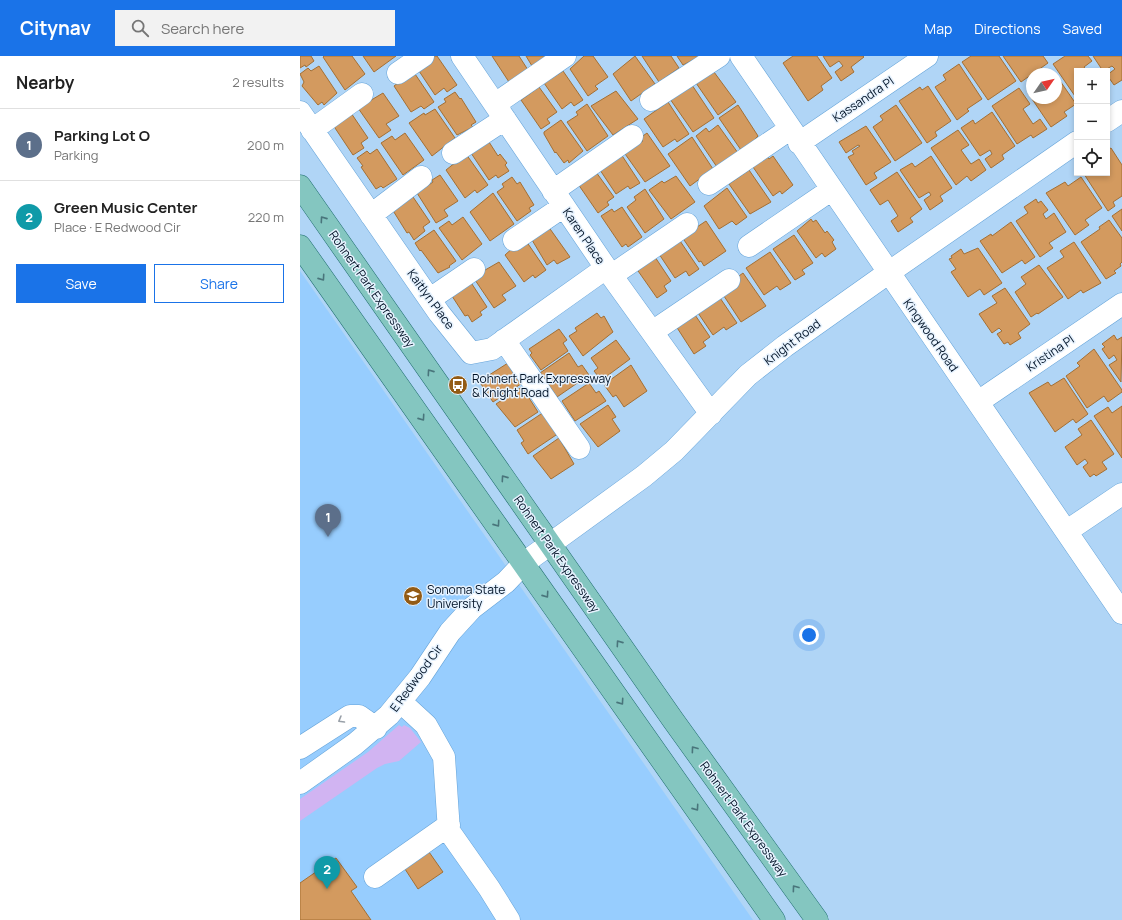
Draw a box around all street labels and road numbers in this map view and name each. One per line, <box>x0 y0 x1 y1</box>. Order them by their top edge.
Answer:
street label: Kassandra Pl <box>829 72 897 126</box>
street label: Karen Place <box>559 204 609 268</box>
street label: Rohnert Park Expressway <box>325 227 419 351</box>
street label: Kaitlyn Place <box>403 266 459 332</box>
street label: Kingwood Road <box>900 295 962 375</box>
street label: Knight Road <box>760 315 824 369</box>
street label: Kristina Pl <box>1023 331 1077 375</box>
street label: Rohnert Park Expressway <box>510 492 604 616</box>
street label: E Redwood Cir <box>386 640 447 715</box>
street label: Rohnert Park Expressway <box>696 758 792 881</box>

